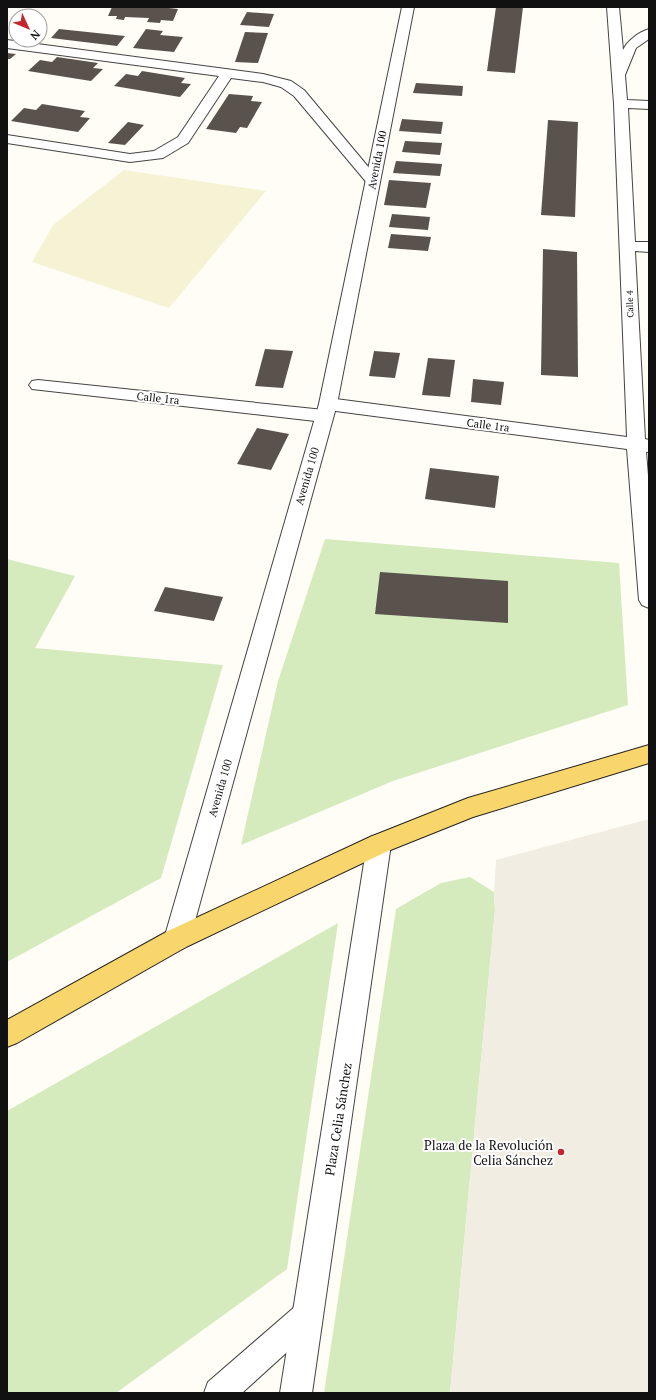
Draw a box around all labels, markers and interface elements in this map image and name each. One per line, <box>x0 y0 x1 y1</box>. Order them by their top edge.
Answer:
north arrow <box>8 8 48 48</box>
text: N <box>27 27 43 43</box>
street label: Avenida 100 <box>364 129 390 190</box>
street label: Calle 4 <box>624 290 636 318</box>
street label: Calle 1ra <box>136 389 181 407</box>
street label: Calle 1ra <box>466 415 511 435</box>
street label: Avenida 100 <box>292 445 322 506</box>
street label: Avenida 100 <box>205 757 235 818</box>
street label: Plaza Celia Sánchez <box>320 1061 356 1177</box>
place label: Plaza de la Revolución Celia Sánchez <box>424 1136 553 1169</box>
marker: Plaza de la Revolución Celia Sánchez <box>556 1147 566 1157</box>

